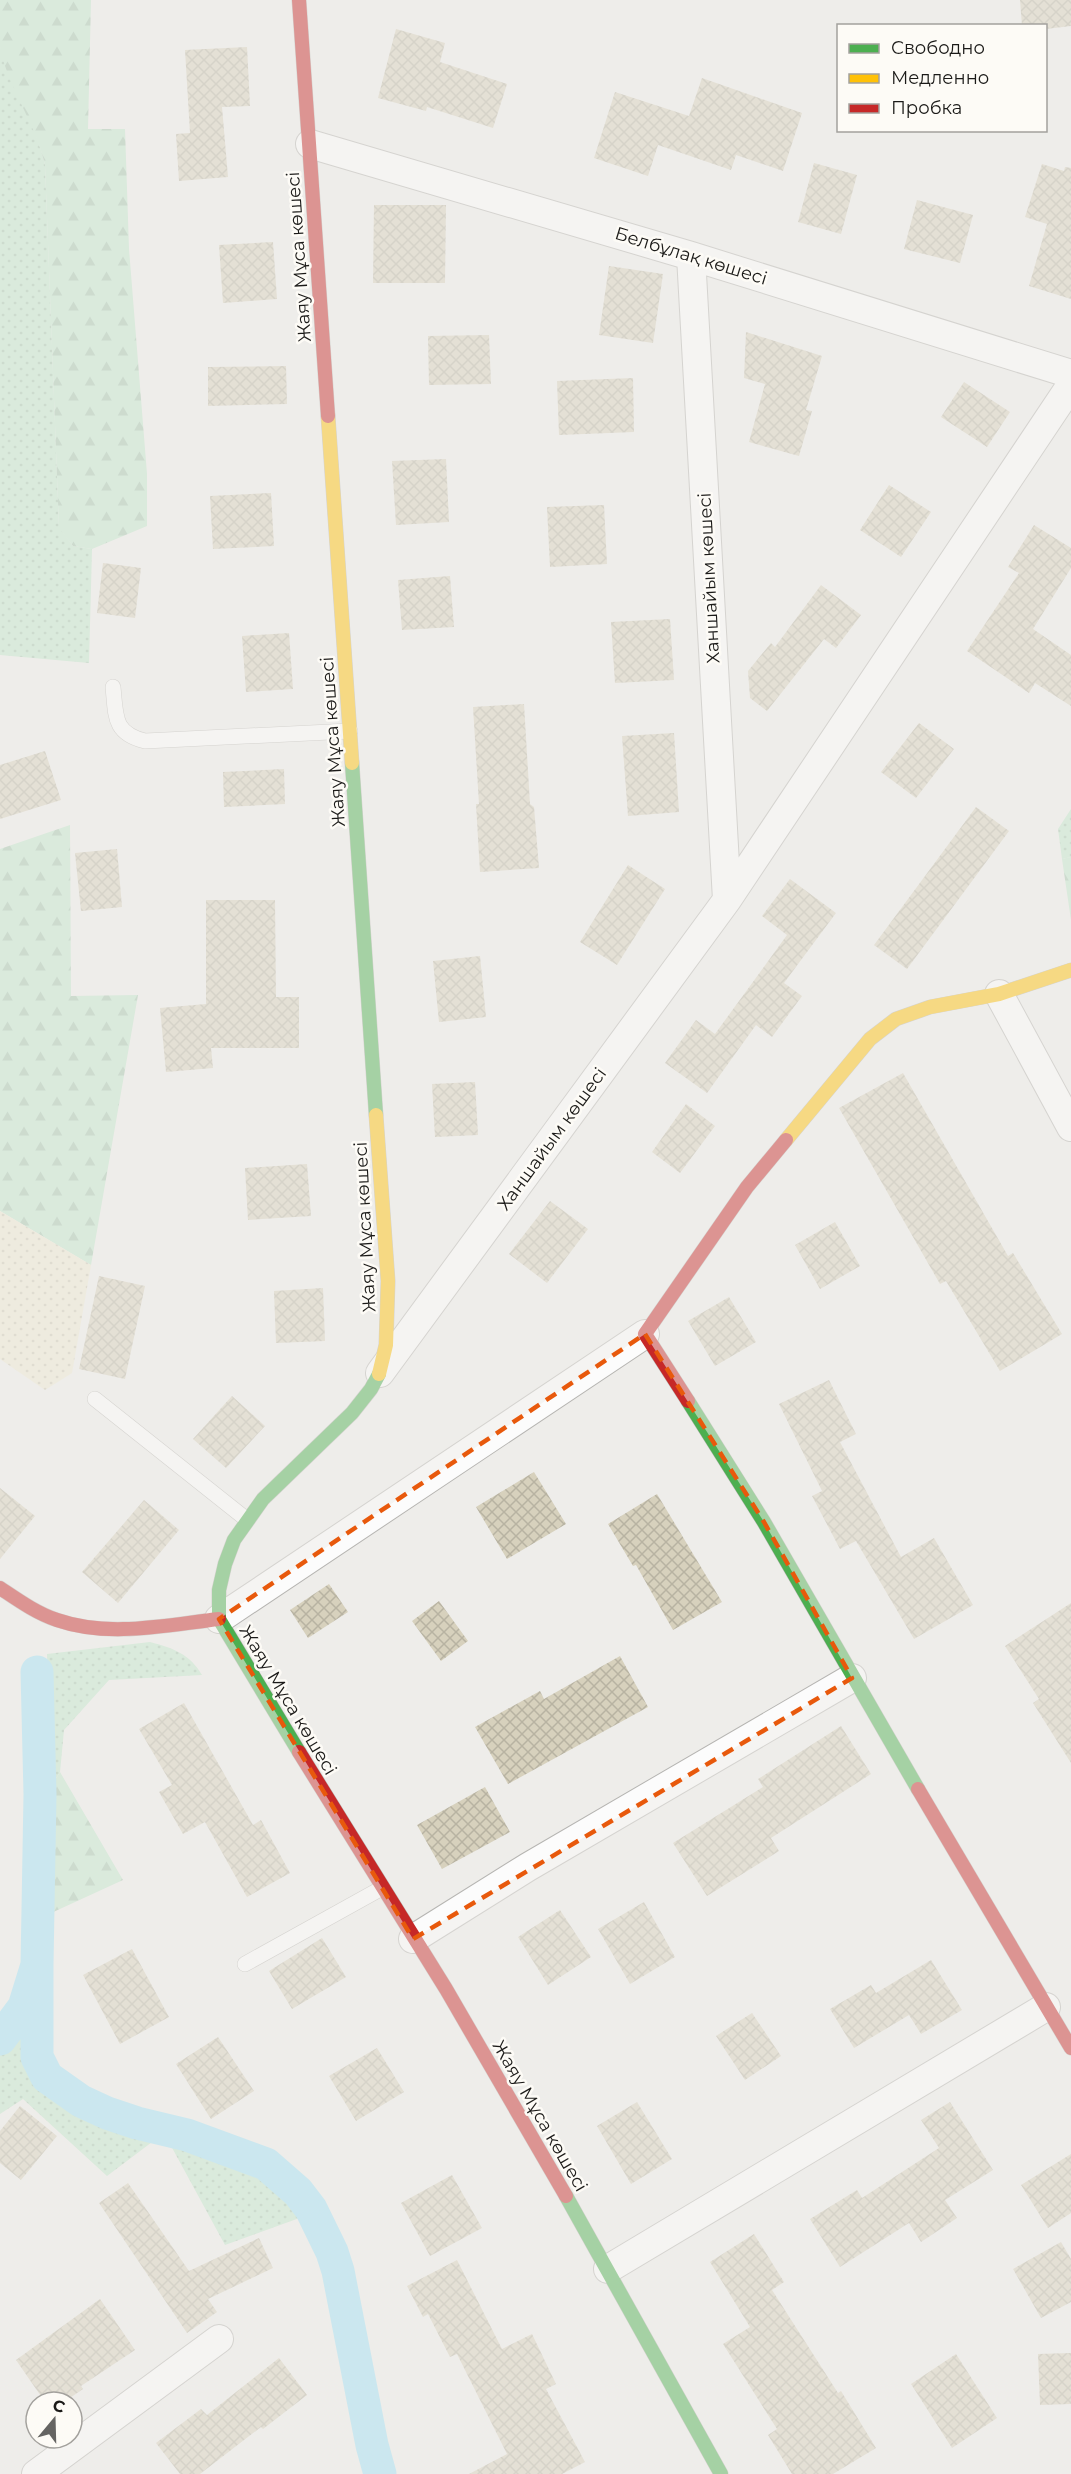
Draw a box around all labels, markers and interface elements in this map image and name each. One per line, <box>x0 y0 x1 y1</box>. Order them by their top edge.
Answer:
legend <box>837 24 1047 132</box>
text: Свободно <box>891 37 985 59</box>
text: Медленно <box>891 67 989 89</box>
text: Пробка <box>891 97 962 119</box>
street label: Жаяу Мұса көшесі <box>282 171 316 343</box>
street label: Белбұлақ көшесі <box>612 222 770 290</box>
street label: Ханшайым көшесі <box>694 492 724 664</box>
street label: Жаяу Мұса көшесі <box>316 656 350 828</box>
street label: Ханшайым көшесі <box>493 1063 611 1215</box>
street label: Жаяу Мұса көшесі <box>350 1141 380 1313</box>
street label: Жаяу Мұса көшесі <box>235 1621 341 1779</box>
street label: Жаяу Мұса көшесі <box>488 2036 592 2196</box>
north arrow <box>24 2390 84 2450</box>
text: С <box>50 2395 68 2417</box>

